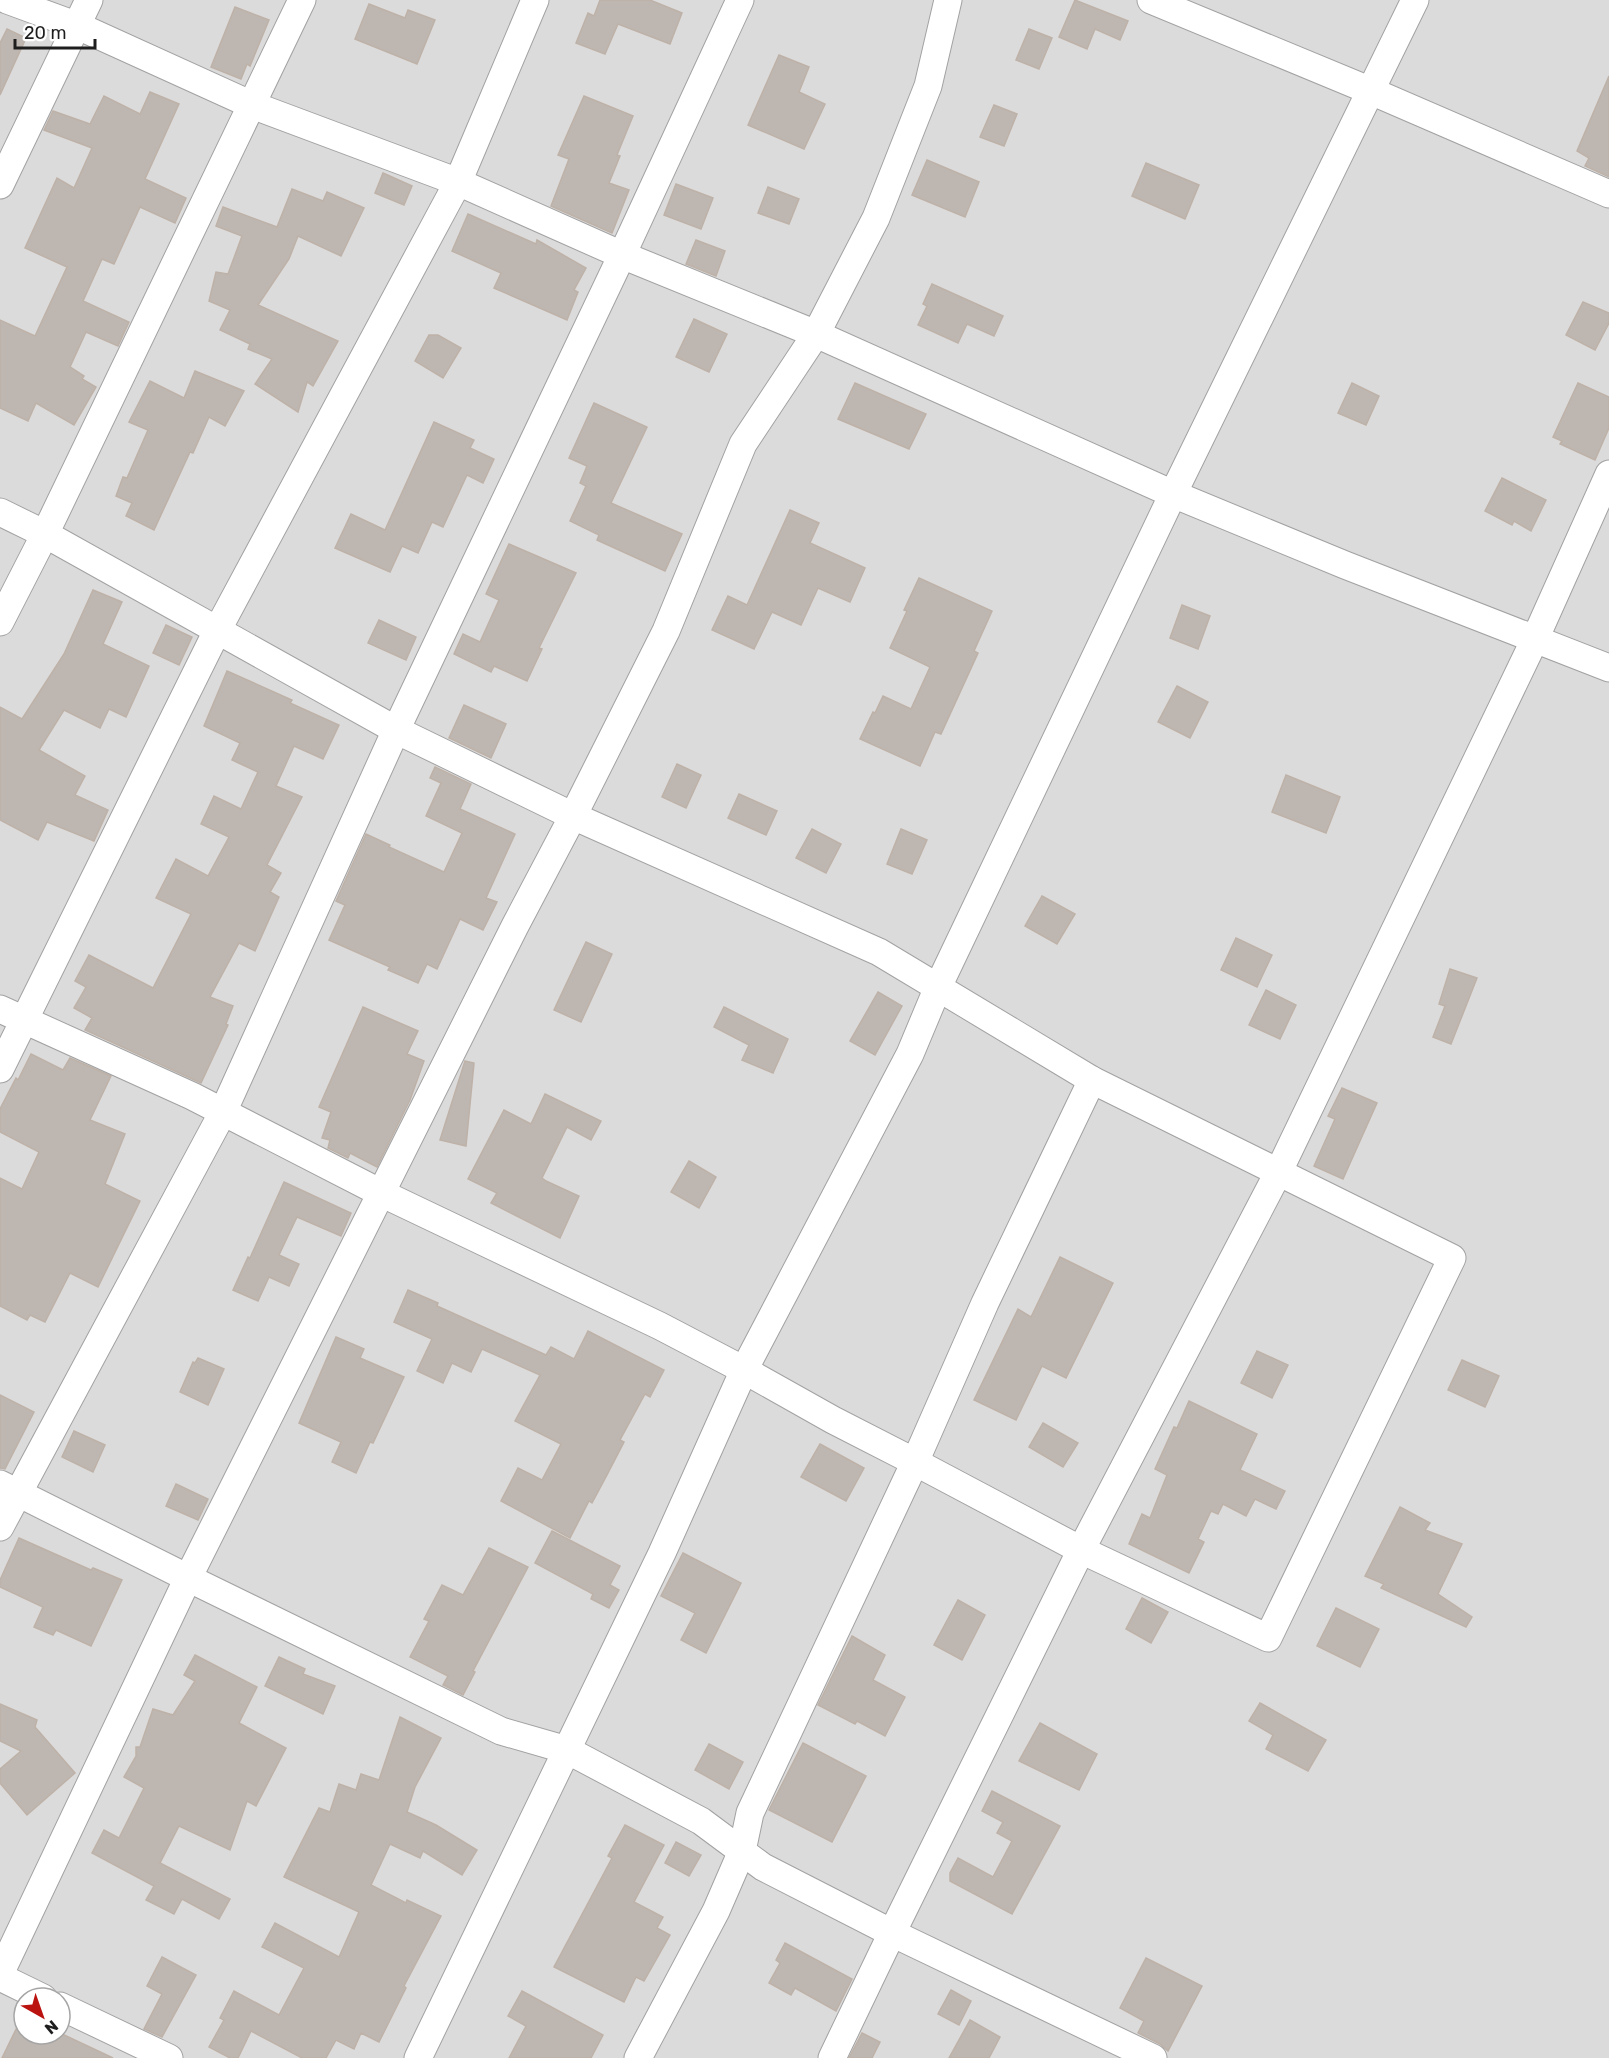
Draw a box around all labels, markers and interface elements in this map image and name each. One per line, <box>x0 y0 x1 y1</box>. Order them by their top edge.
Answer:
scale bar <box>15 12 94 50</box>
text: 20 m <box>24 22 66 44</box>
north arrow <box>12 1986 72 2046</box>
text: N <box>41 2016 62 2038</box>

